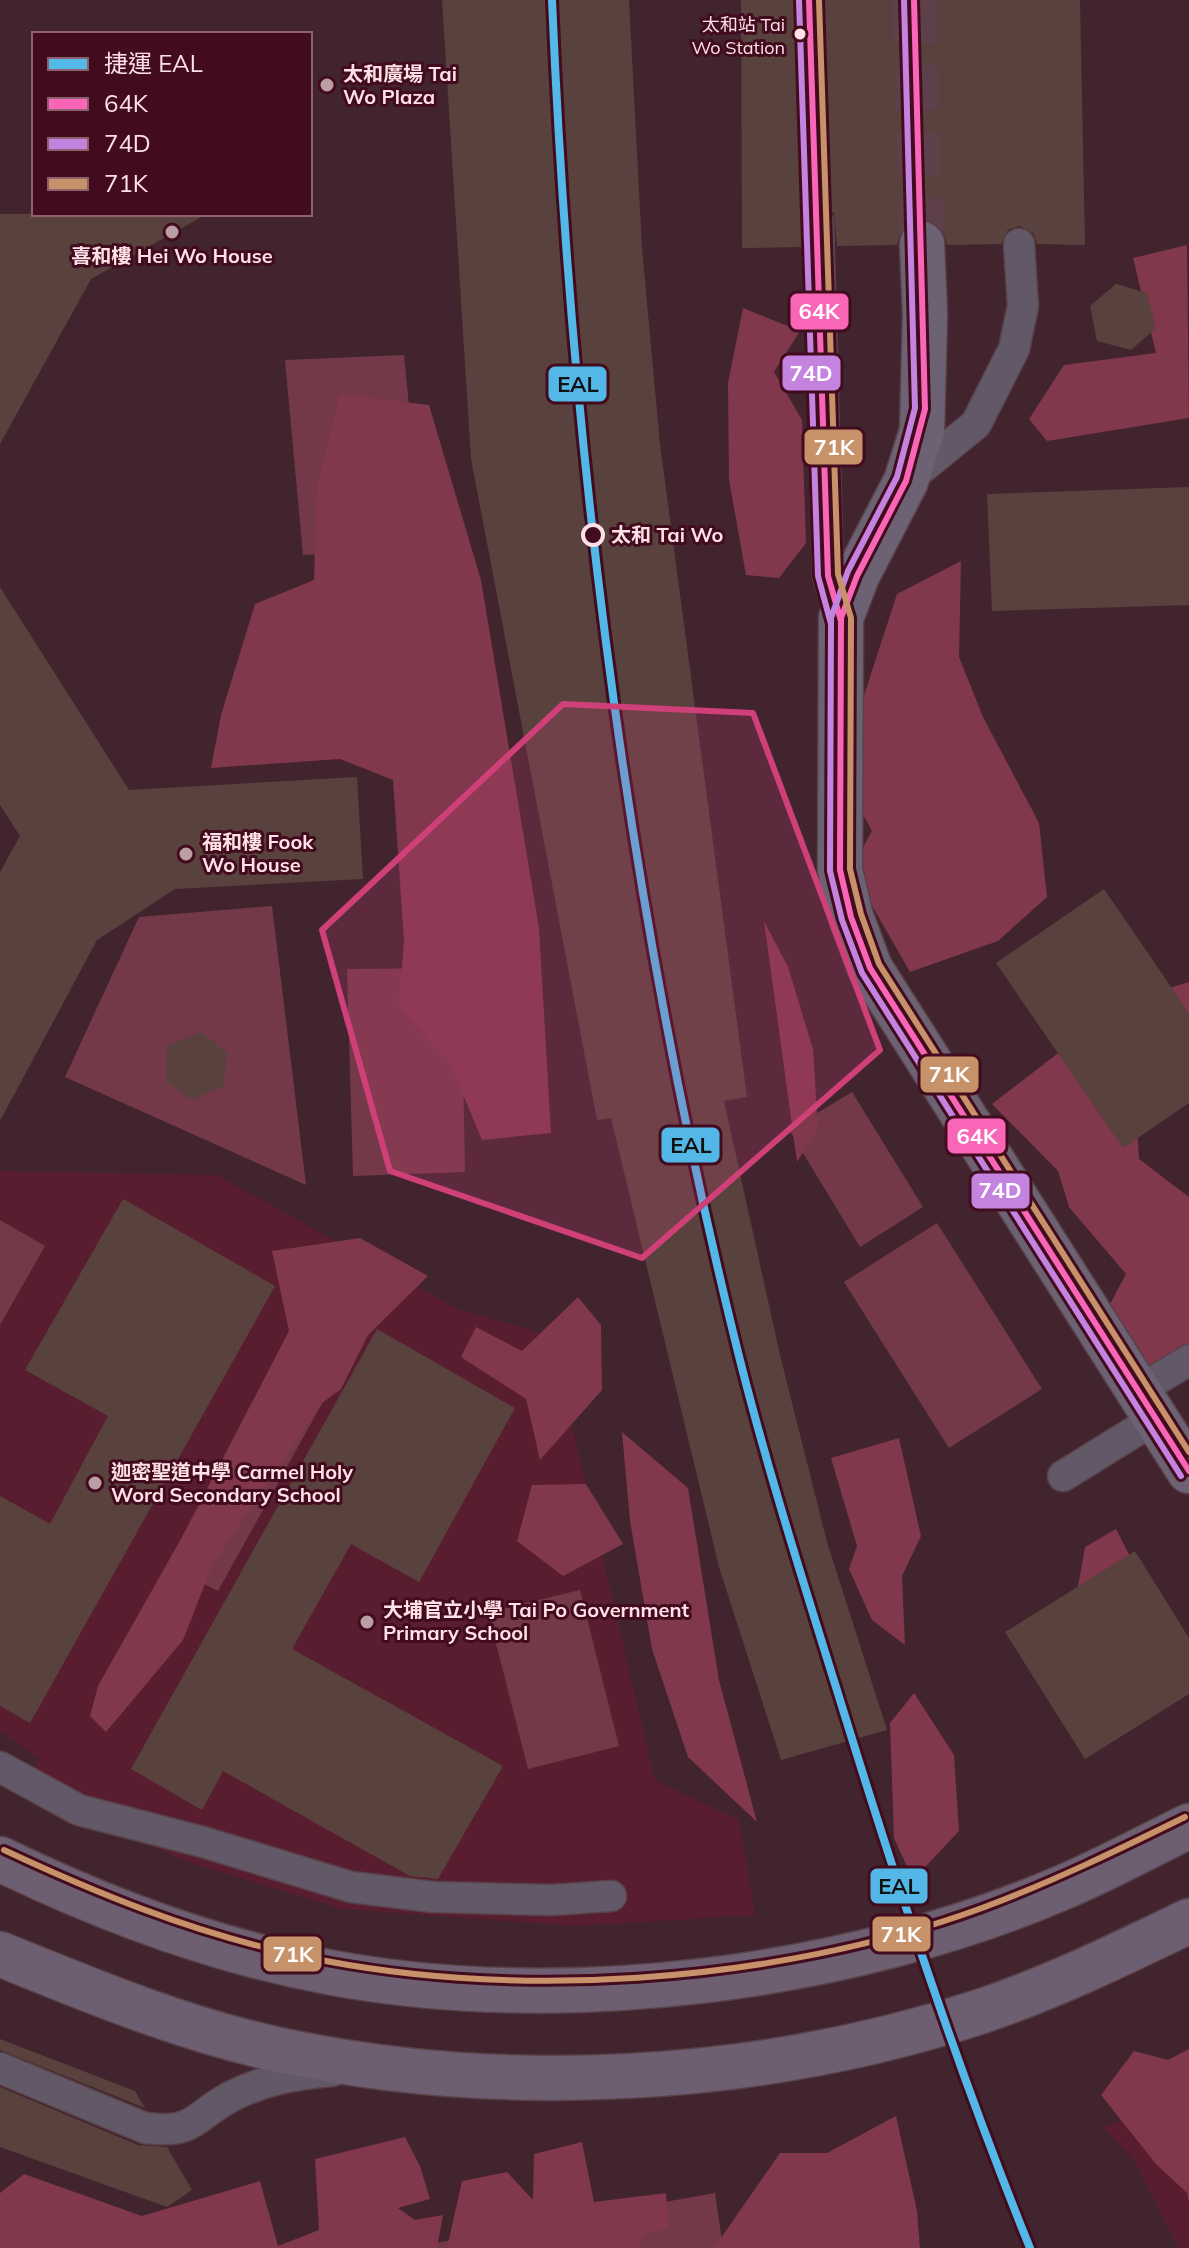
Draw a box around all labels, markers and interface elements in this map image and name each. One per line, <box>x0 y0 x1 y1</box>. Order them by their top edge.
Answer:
place label: 太和站 Tai Wo Station <box>691 13 785 59</box>
marker: 太和站 Tai Wo Station <box>792 26 808 42</box>
legend <box>32 32 312 216</box>
text: 捷運 EAL <box>104 48 203 78</box>
place label: 太和廣場 Tai Wo Plaza <box>343 61 457 109</box>
marker: 太和廣場 Tai Wo Plaza <box>318 76 336 94</box>
text: 64K <box>104 88 149 118</box>
text: 74D <box>104 128 151 158</box>
text: 71K <box>104 168 149 198</box>
marker: 喜和樓 Hei Wo House <box>163 223 181 241</box>
place label: 喜和樓 Hei Wo House <box>71 243 273 268</box>
line badge: 64K <box>789 292 850 331</box>
text: 64K <box>798 297 841 325</box>
line badge: 74D <box>781 354 842 392</box>
text: 74D <box>789 359 833 387</box>
line badge: EAL <box>547 365 608 403</box>
text: EAL <box>557 370 599 398</box>
line badge: 71K <box>803 428 864 466</box>
text: 71K <box>813 433 856 461</box>
place label: 太和 Tai Wo <box>611 522 724 547</box>
marker: 太和 Tai Wo <box>582 524 604 546</box>
place label: 福和樓 Fook Wo House <box>202 829 314 877</box>
marker: 福和樓 Fook Wo House <box>177 845 195 863</box>
line badge: 71K <box>919 1055 980 1094</box>
text: 71K <box>928 1060 971 1088</box>
line badge: 64K <box>946 1117 1007 1155</box>
text: 64K <box>956 1122 999 1150</box>
line badge: EAL <box>660 1126 721 1164</box>
text: EAL <box>670 1131 712 1159</box>
line badge: 74D <box>970 1172 1031 1210</box>
text: 74D <box>978 1176 1022 1204</box>
place label: 迦密聖道中學 Carmel Holy Word Secondary School <box>111 1459 353 1507</box>
marker: 迦密聖道中學 Carmel Holy Word Secondary School <box>86 1474 104 1492</box>
place label: 大埔官立小學 Tai Po Government Primary School <box>383 1597 690 1645</box>
marker: 大埔官立小學 Tai Po Government Primary School <box>358 1613 376 1631</box>
line badge: EAL <box>869 1867 929 1905</box>
text: EAL <box>878 1872 920 1900</box>
line badge: 71K <box>871 1915 932 1953</box>
text: 71K <box>880 1920 923 1948</box>
line badge: 71K <box>262 1935 323 1973</box>
text: 71K <box>272 1940 315 1968</box>

